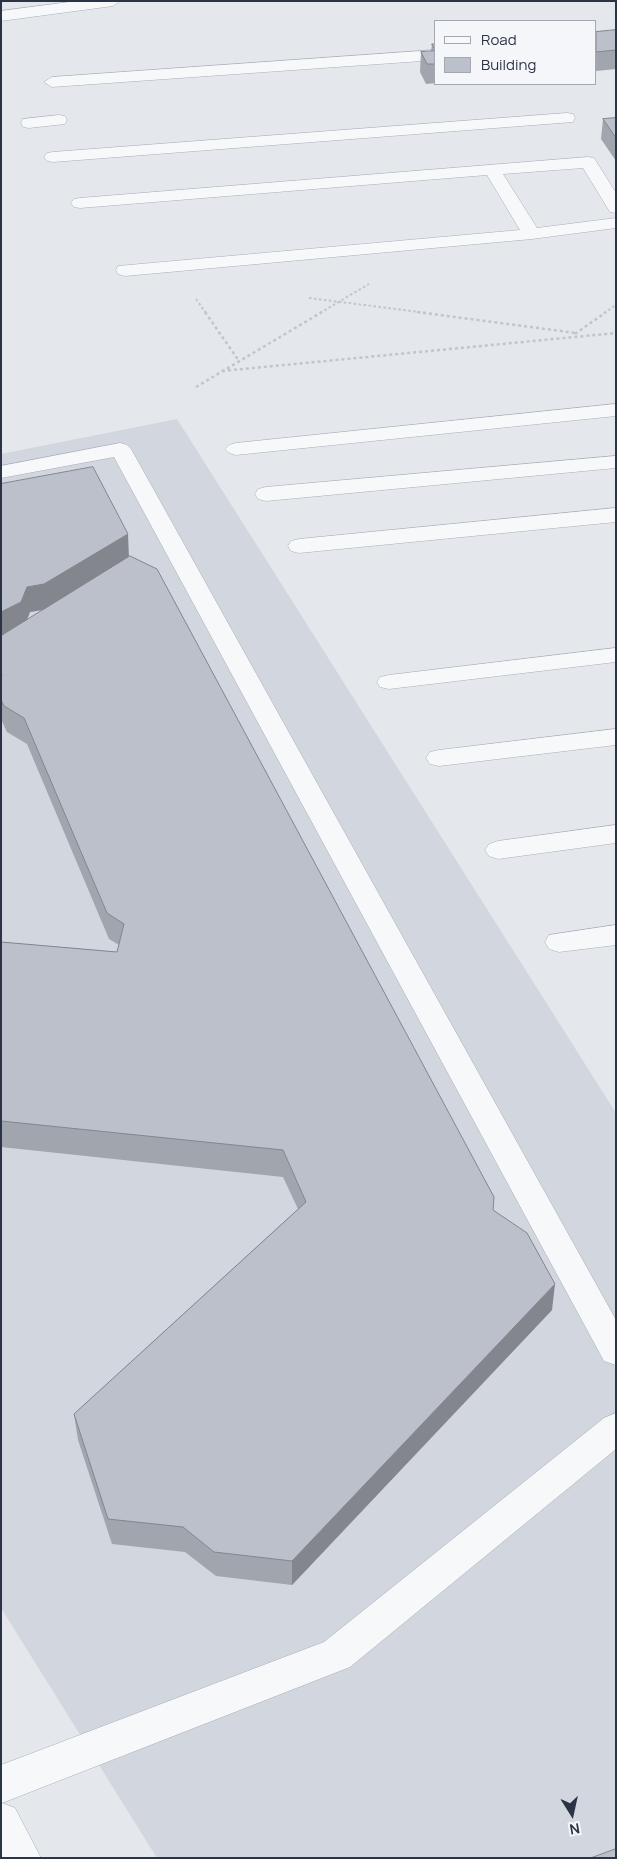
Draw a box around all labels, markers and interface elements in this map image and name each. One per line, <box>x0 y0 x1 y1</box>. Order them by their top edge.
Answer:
legend <box>434 20 597 85</box>
text: Road <box>481 29 517 50</box>
text: Building <box>481 54 536 75</box>
north arrow <box>547 1789 597 1839</box>
text: N <box>568 1819 581 1839</box>

